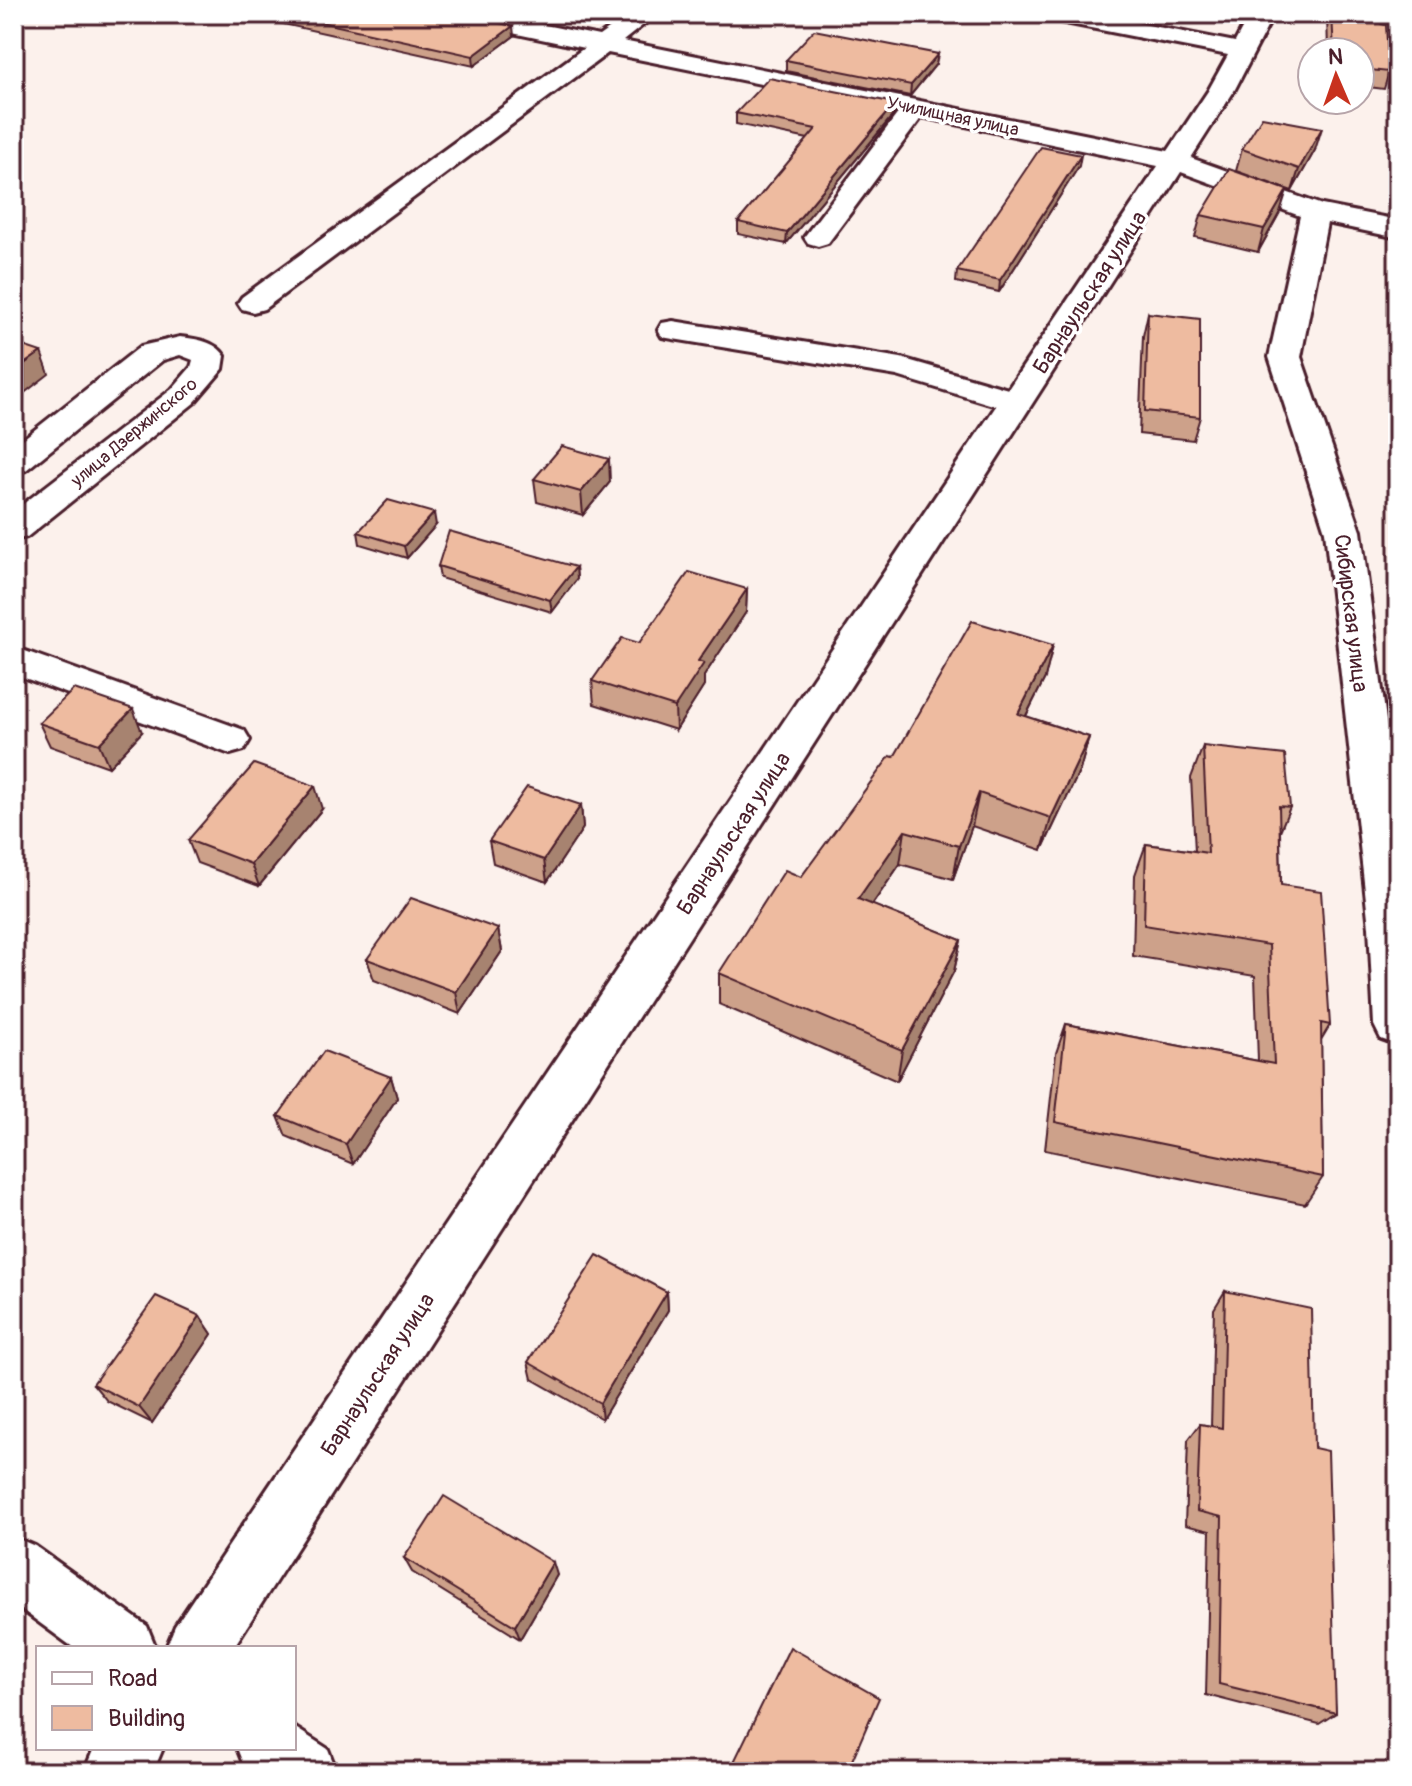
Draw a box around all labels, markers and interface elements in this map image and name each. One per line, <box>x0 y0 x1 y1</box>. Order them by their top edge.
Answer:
north arrow <box>1296 36 1376 116</box>
text: N <box>1327 43 1343 71</box>
street label: Училищная улица <box>885 91 1021 142</box>
street label: Барнаульская улица <box>1027 206 1153 379</box>
street label: улица Дзержинского <box>66 373 202 493</box>
street label: Сибирская улица <box>1327 533 1375 694</box>
street label: Барнаульская улица <box>671 747 797 920</box>
street label: Барнаульская улица <box>315 1288 441 1461</box>
legend <box>36 1646 296 1750</box>
text: Road <box>108 1664 158 1693</box>
text: Building <box>108 1704 185 1733</box>

